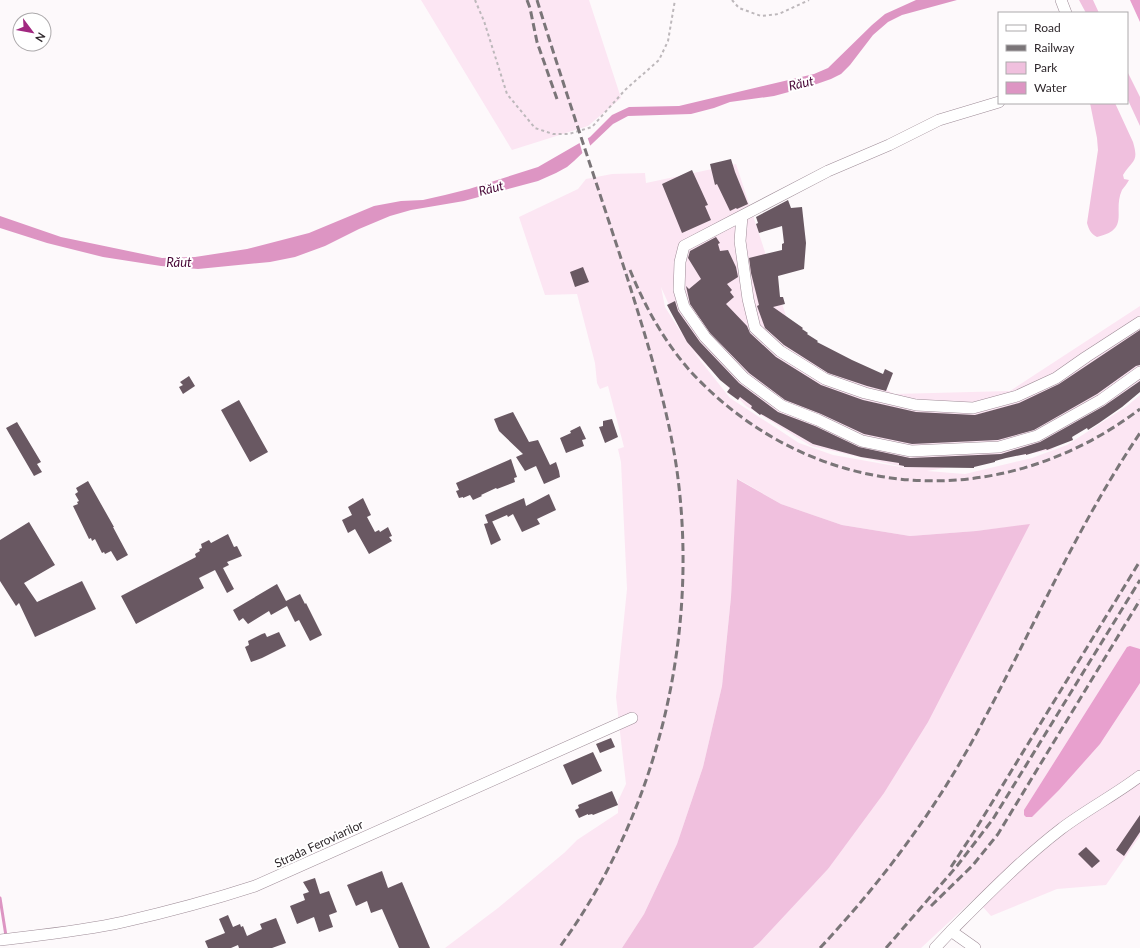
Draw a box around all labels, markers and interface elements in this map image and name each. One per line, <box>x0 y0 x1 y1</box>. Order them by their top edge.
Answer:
north arrow <box>12 12 52 52</box>
legend <box>998 12 1128 104</box>
text: Road <box>1034 20 1061 35</box>
text: N <box>33 31 49 45</box>
text: Railway <box>1034 40 1075 55</box>
text: Park <box>1034 60 1058 75</box>
water label: Răut <box>787 72 816 94</box>
text: Water <box>1034 80 1067 95</box>
water label: Răut <box>477 177 506 199</box>
water label: Răut <box>166 254 192 270</box>
street label: Strada Feroviarilor <box>272 816 366 871</box>

